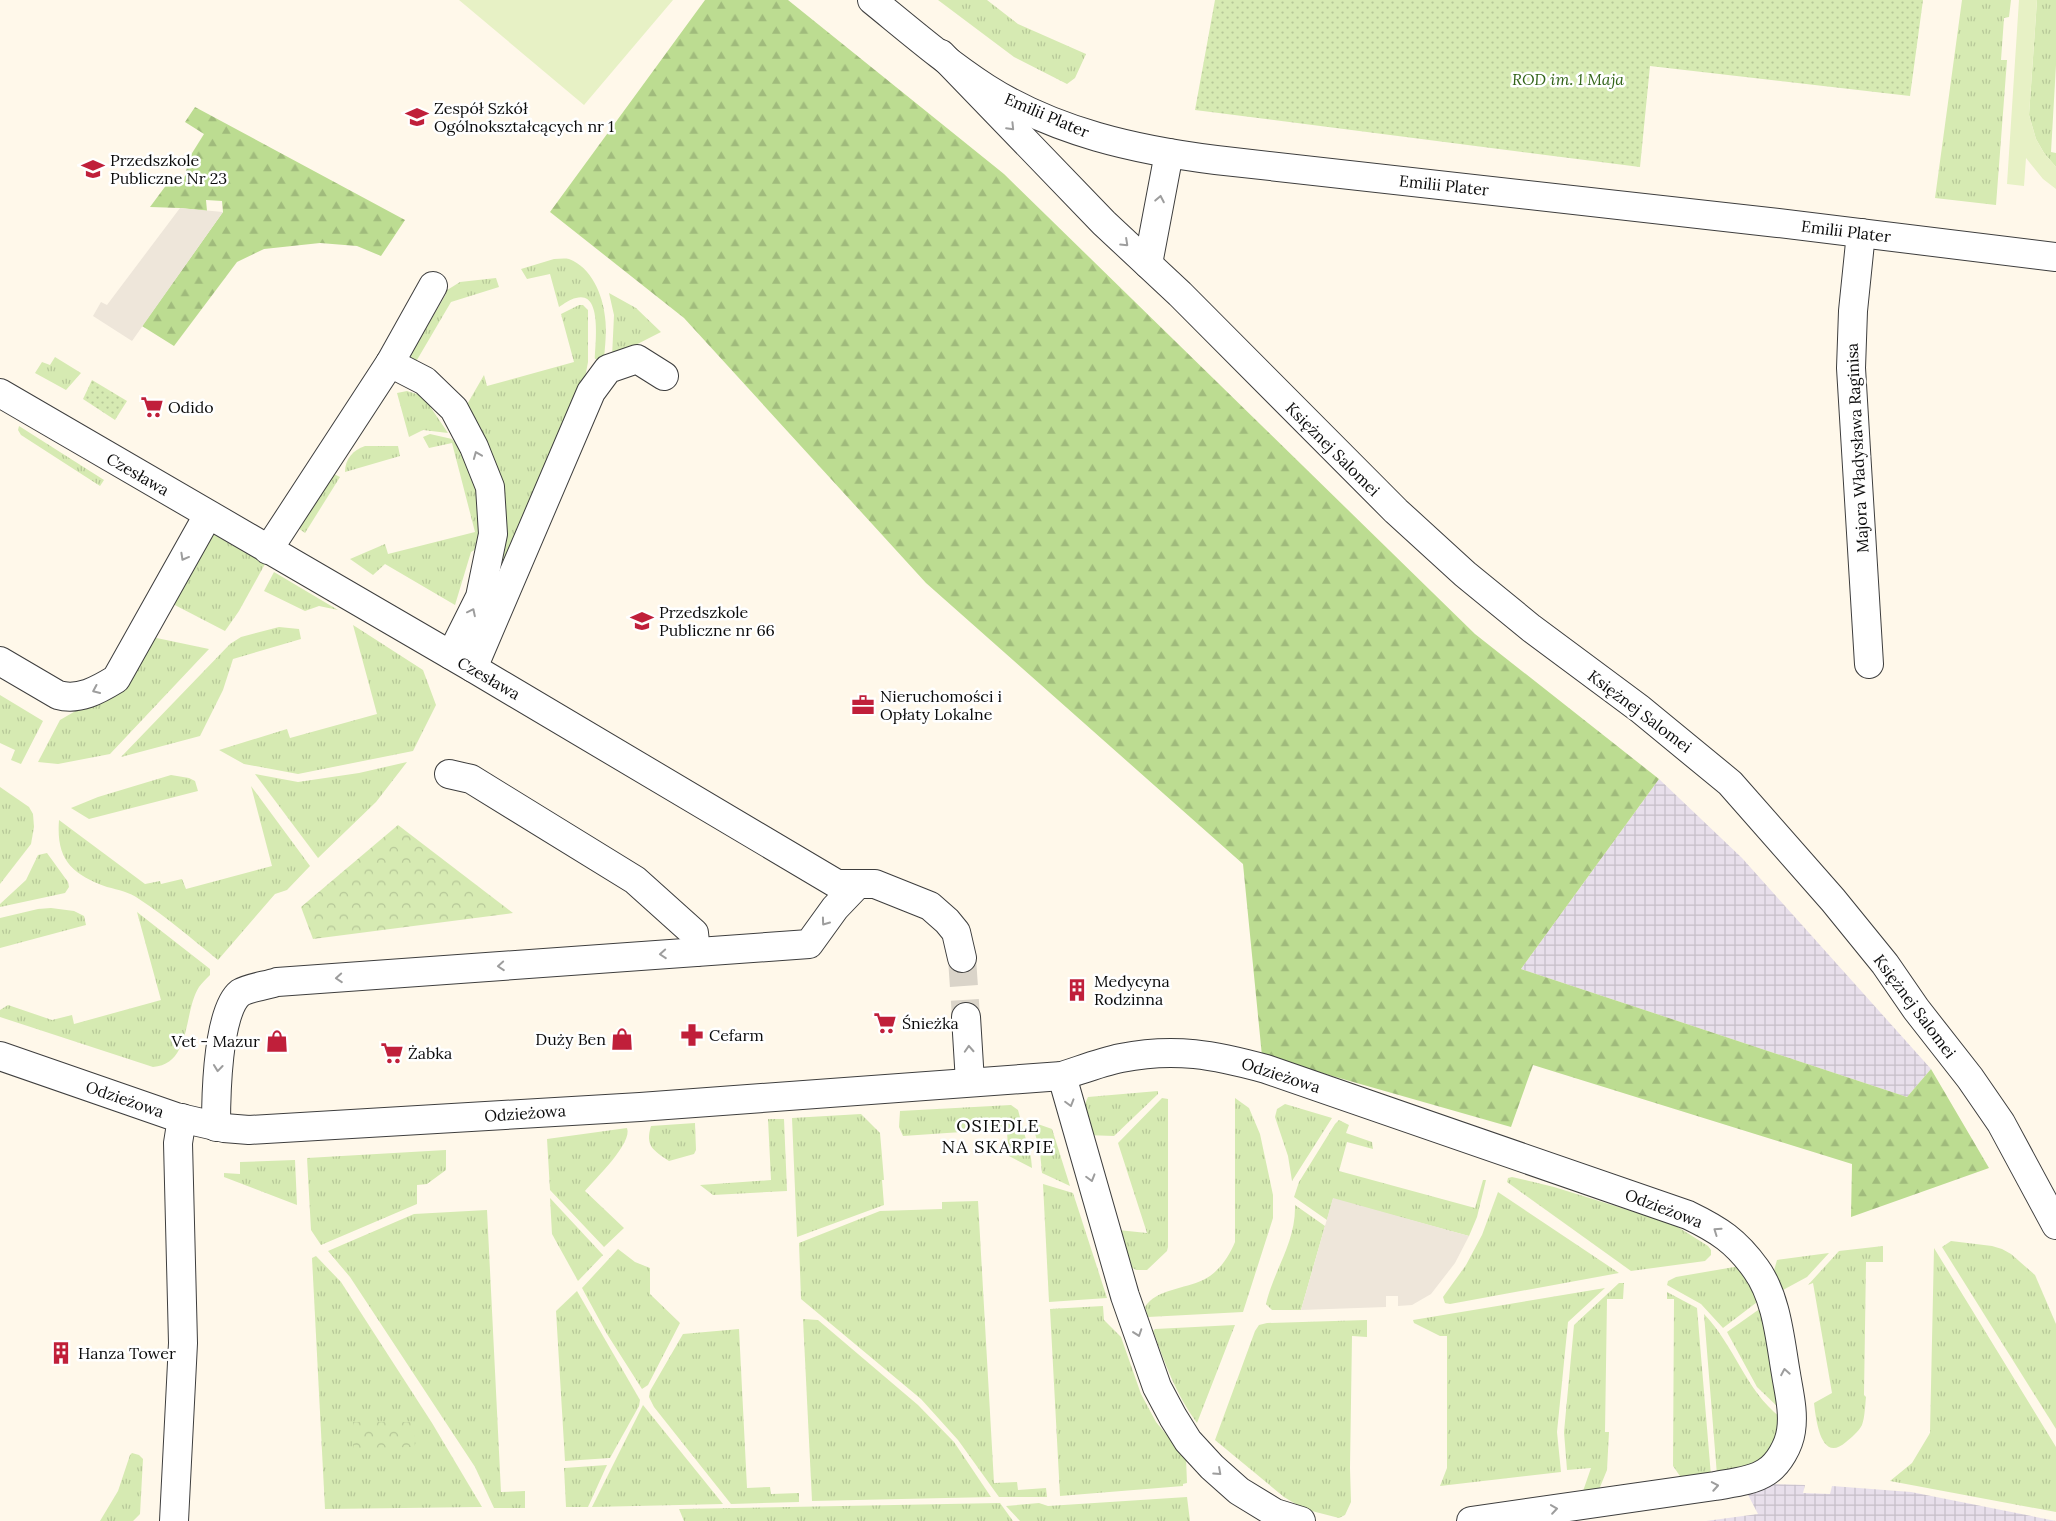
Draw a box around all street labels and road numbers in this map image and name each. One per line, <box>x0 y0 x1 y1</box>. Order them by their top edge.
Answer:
street label: Emilii Plater <box>1002 88 1092 142</box>
street label: Emilii Plater <box>1398 170 1490 200</box>
street label: Emilii Plater <box>1800 216 1892 246</box>
street label: Majora Władysława Raginisa <box>1842 342 1872 554</box>
street label: Księżnej Salomei <box>1282 398 1384 500</box>
street label: Czesława <box>103 448 173 500</box>
street label: Czesława <box>454 652 524 704</box>
street label: Księżnej Salomei <box>1584 665 1696 757</box>
street label: Księżnej Salomei <box>1869 950 1961 1062</box>
street label: Odzieżowa <box>1239 1053 1323 1097</box>
street label: Odzieżowa <box>83 1076 167 1122</box>
street label: Odzieżowa <box>484 1100 566 1126</box>
street label: Odzieżowa <box>1622 1184 1706 1232</box>

